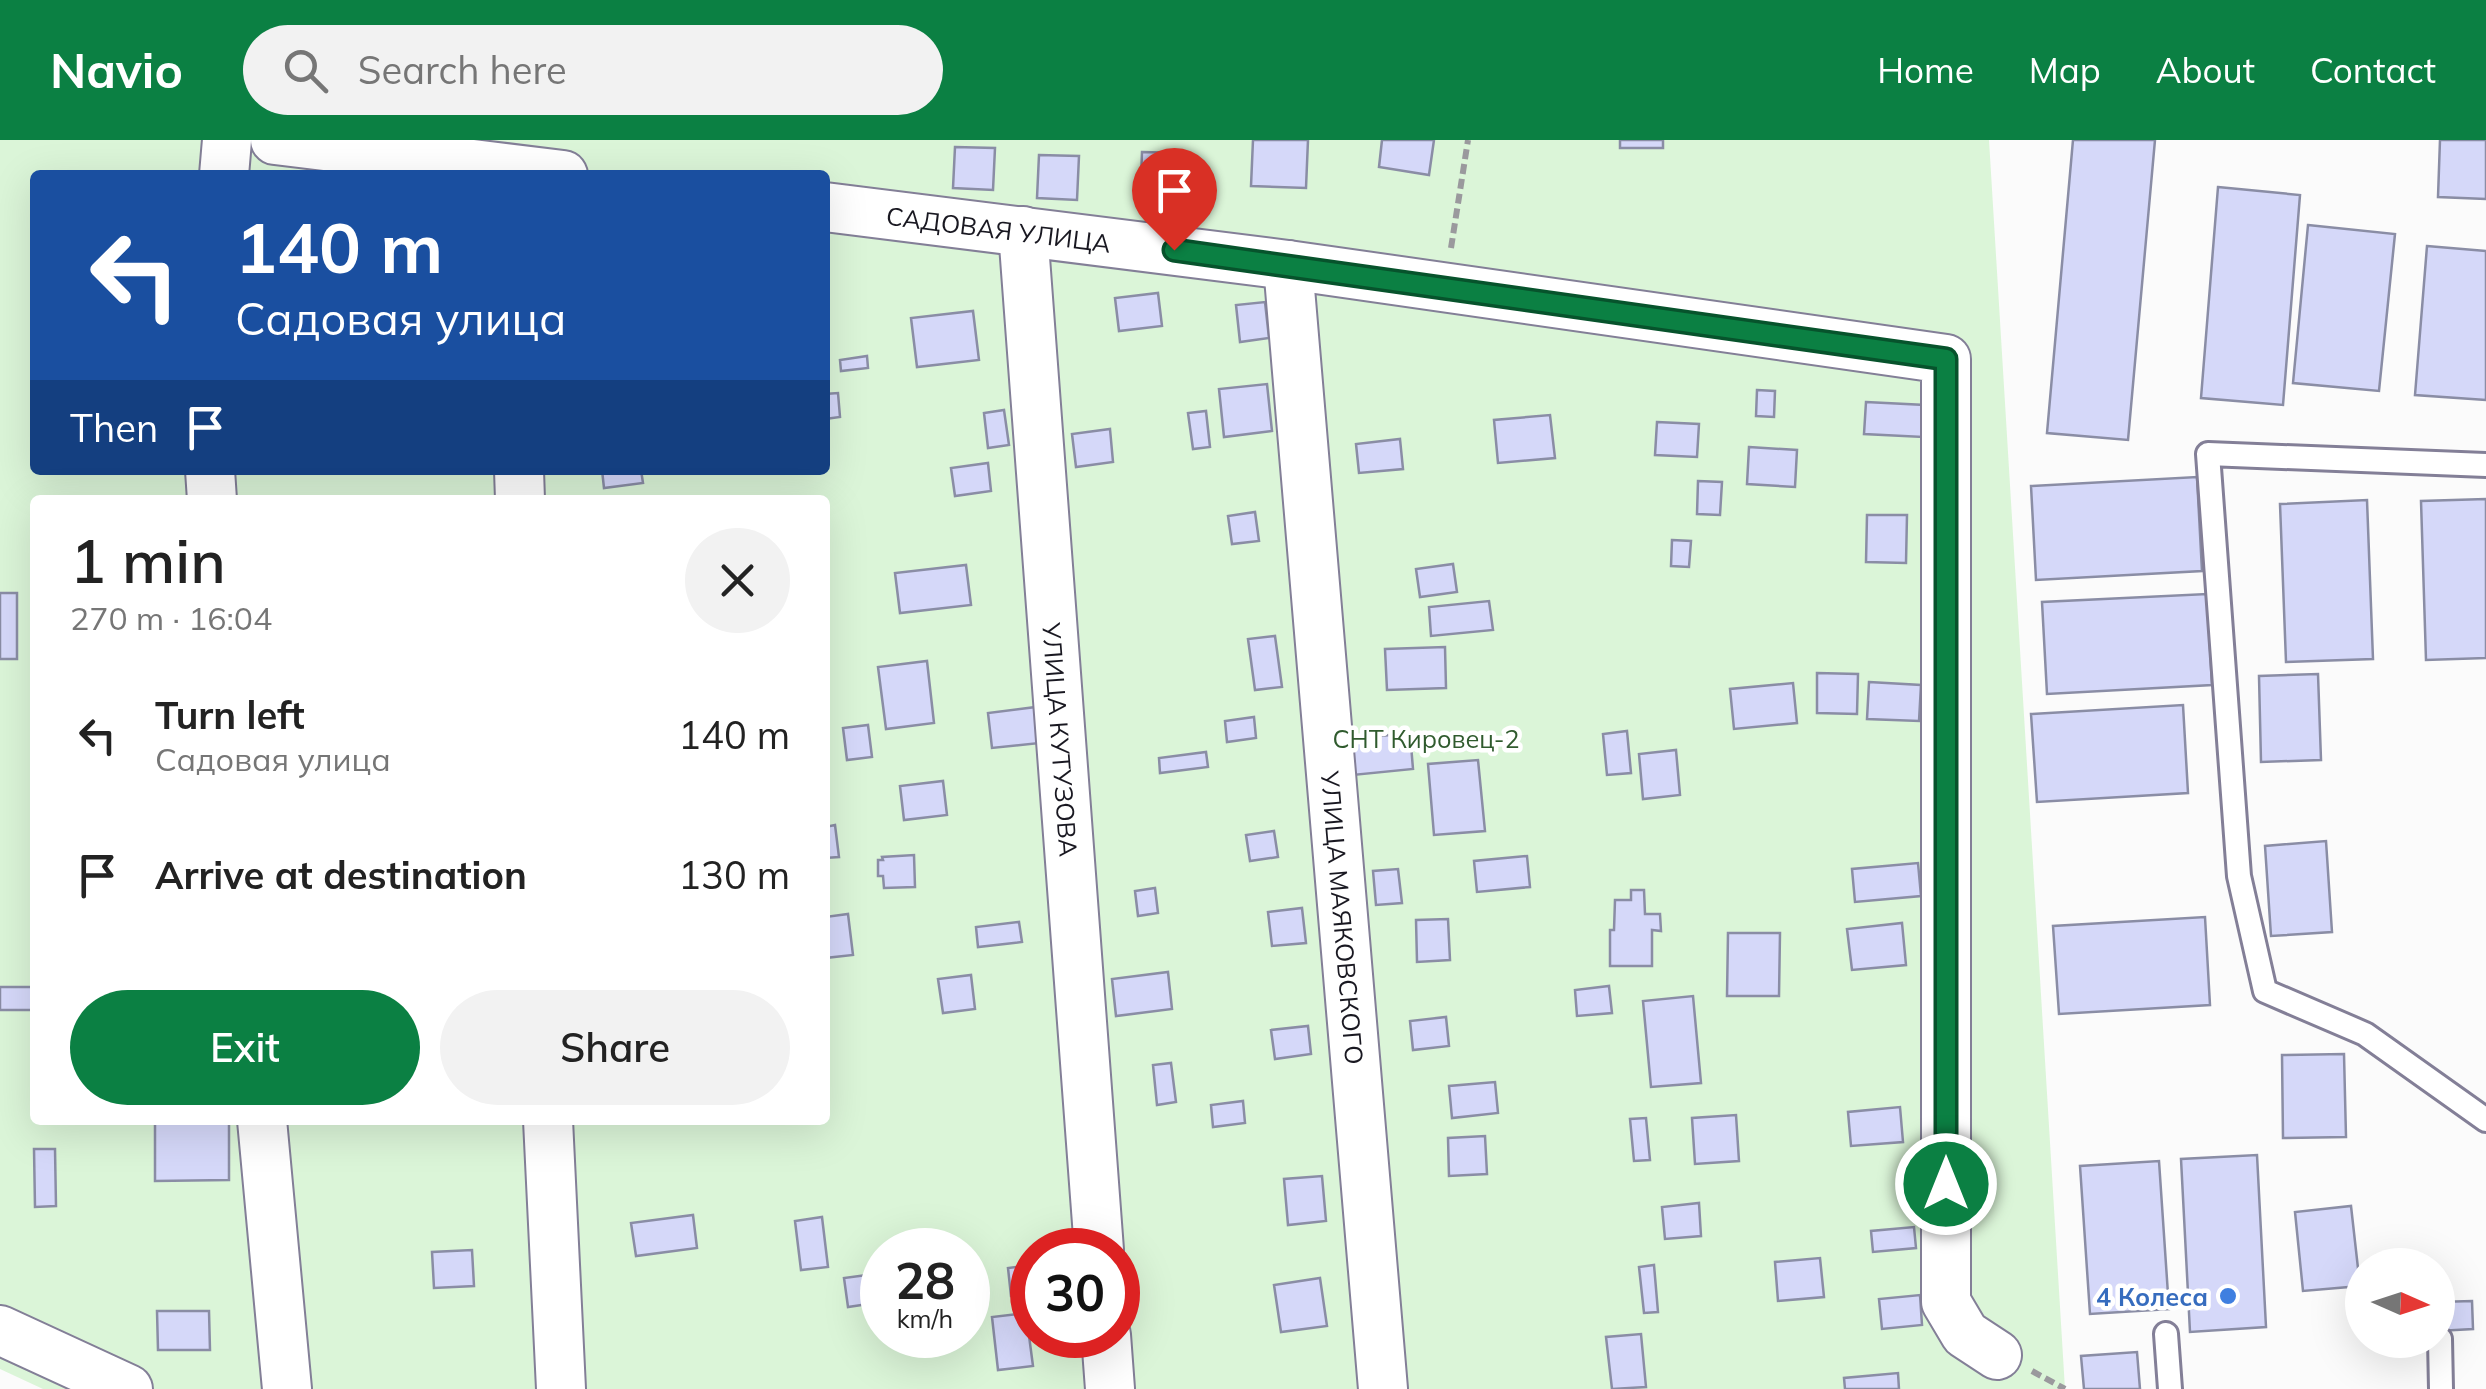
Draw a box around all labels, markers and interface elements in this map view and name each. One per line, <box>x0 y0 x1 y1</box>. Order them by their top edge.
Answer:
search box <box>243 25 943 115</box>
text: Navio <box>50 40 183 100</box>
icon: search <box>278 43 333 98</box>
text: Search here <box>358 46 567 94</box>
text: Home <box>1877 48 1974 92</box>
text: Map <box>2029 48 2101 92</box>
text: About <box>2156 48 2255 92</box>
text: Contact <box>2310 48 2436 92</box>
pin <box>1132 148 1217 251</box>
icon: arrive <box>1147 163 1202 218</box>
street label: САДОВАЯ УЛИЦА <box>885 199 1113 258</box>
text: 140 m <box>235 203 443 291</box>
icon: left <box>70 210 200 340</box>
text: Садовая улица <box>235 290 566 346</box>
icon: arrive <box>178 400 233 455</box>
text: Then <box>70 404 158 452</box>
text: 1 min <box>70 523 226 598</box>
button: close <box>685 528 790 633</box>
text: 270 m · 16:04 <box>70 598 272 638</box>
street label: УЛИЦА КУТУЗОВА <box>1037 620 1085 858</box>
text: Turn left <box>155 691 305 739</box>
icon: left <box>70 708 125 763</box>
text: 140 m <box>678 711 790 759</box>
park label: СНТ Кировец-2 <box>1333 723 1519 754</box>
text: Садовая улица <box>155 739 391 779</box>
street label: УЛИЦА МАЯКОВСКОГО <box>1315 769 1371 1066</box>
icon: arrive <box>70 848 125 903</box>
text: Arrive at destination <box>155 851 527 899</box>
text: 130 m <box>678 851 790 899</box>
button: Exit <box>70 990 420 1105</box>
button: Share <box>440 990 790 1105</box>
position arrow <box>1894 1132 1998 1236</box>
speed limit sign: 30 <box>1010 1228 1140 1358</box>
north arrow <box>2345 1248 2455 1358</box>
map controls <box>2345 1248 2455 1358</box>
text: 28 <box>895 1249 955 1312</box>
place label: 4 Колеса <box>2096 1281 2208 1312</box>
marker: 4 Колеса <box>2217 1285 2239 1307</box>
text: km/h <box>897 1303 953 1334</box>

